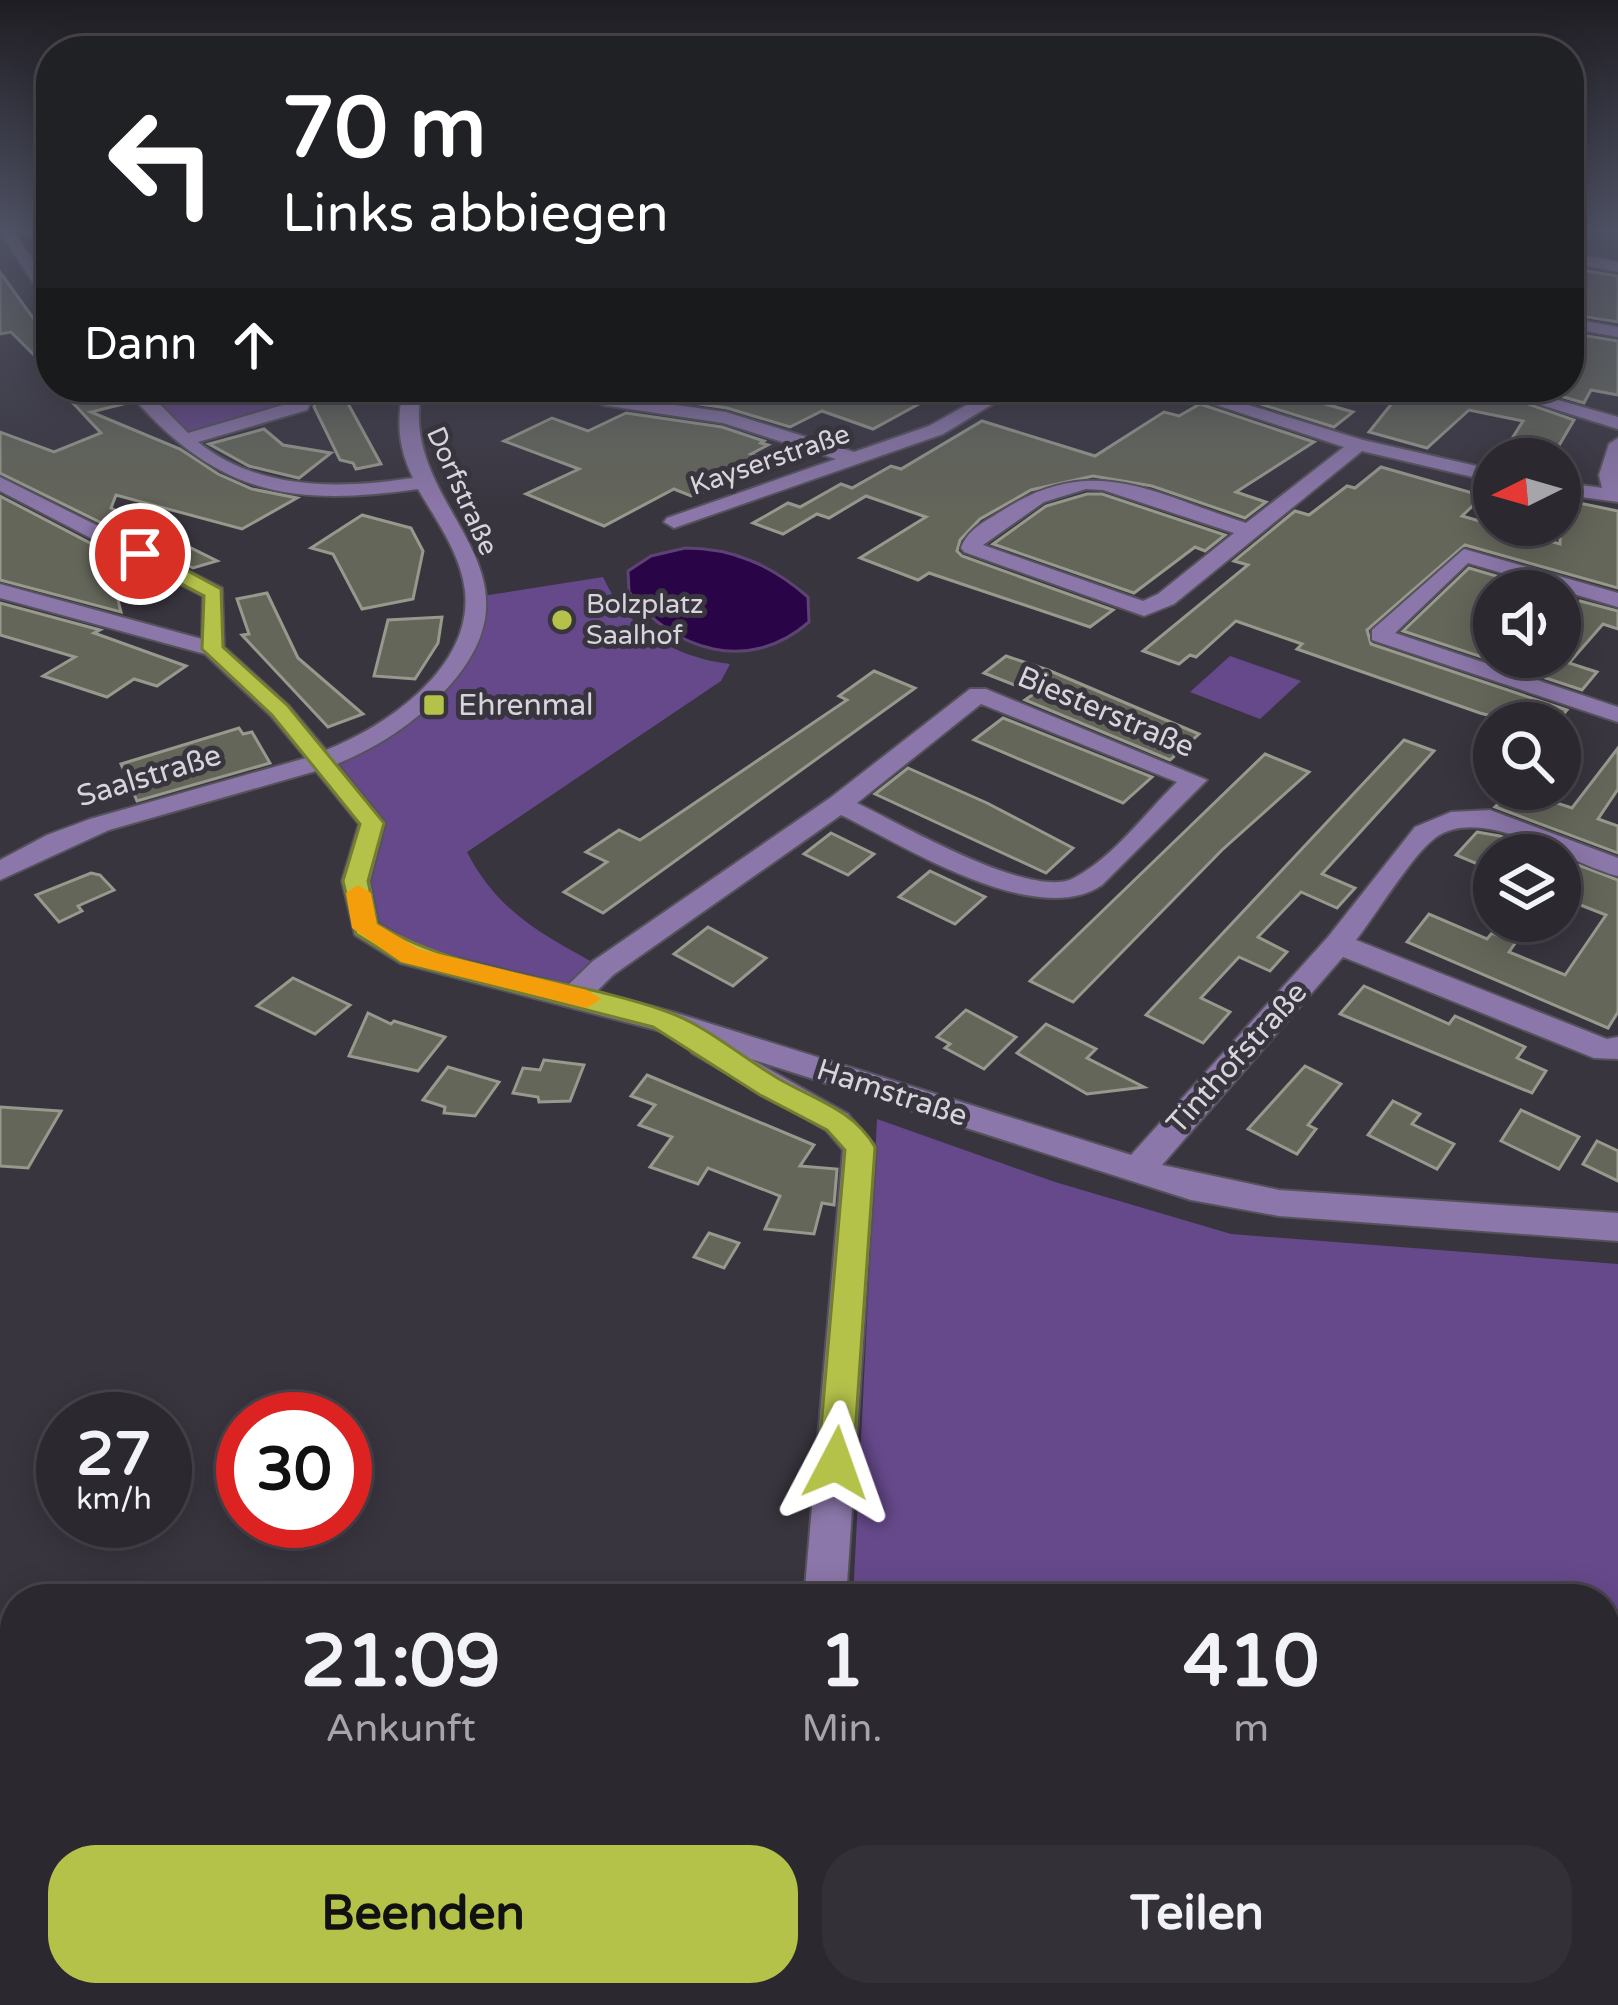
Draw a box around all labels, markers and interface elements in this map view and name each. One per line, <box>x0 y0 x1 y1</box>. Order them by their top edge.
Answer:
text: 70 m <box>282 79 486 180</box>
icon: left <box>84 84 240 240</box>
text: Links abbiegen <box>282 181 669 246</box>
icon: ahead <box>221 312 287 378</box>
text: Dann <box>84 318 197 372</box>
street label: Kayserstraße <box>686 417 854 503</box>
street label: Dorfstraße <box>419 422 505 560</box>
north arrow <box>1473 438 1581 546</box>
map controls <box>1473 438 1581 942</box>
pin <box>89 503 191 605</box>
icon: arrive <box>107 521 173 587</box>
button: sound <box>1473 570 1581 678</box>
place label: Bolzplatz Saalhof <box>586 588 704 652</box>
marker: Bolzplatz Saalhof <box>549 607 575 633</box>
street label: Biesterstraße <box>1012 658 1200 766</box>
place label: Ehrenmal <box>458 687 594 724</box>
marker: Ehrenmal <box>421 692 447 718</box>
button: search <box>1473 702 1581 810</box>
street label: Saalstraße <box>72 737 226 815</box>
button: layers <box>1473 834 1581 942</box>
street label: Tinthofstraße <box>1159 974 1315 1142</box>
street label: Hamstraße <box>812 1051 972 1135</box>
speed limit sign: 30 <box>216 1392 372 1548</box>
position arrow <box>773 1400 899 1526</box>
text: 27 <box>76 1419 152 1491</box>
text: km/h <box>76 1481 152 1518</box>
text: 21:09 <box>301 1619 501 1706</box>
text: 1 <box>819 1619 865 1706</box>
text: 410 <box>1183 1619 1319 1706</box>
text: Ankunft <box>326 1705 476 1752</box>
text: Min. <box>802 1705 882 1752</box>
text: m <box>1233 1705 1269 1752</box>
button: Beenden <box>48 1845 798 1983</box>
button: Teilen <box>822 1845 1572 1983</box>

